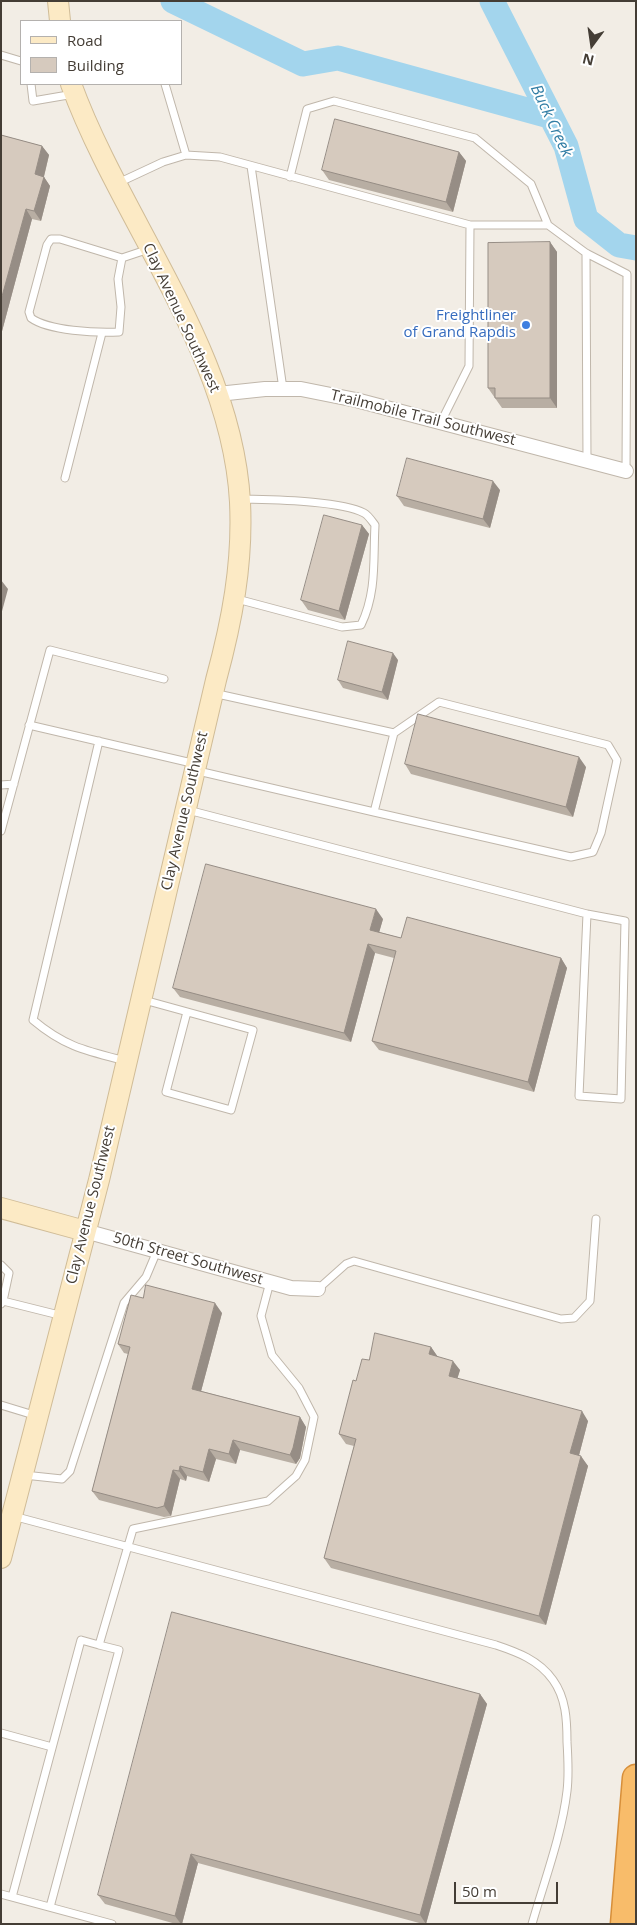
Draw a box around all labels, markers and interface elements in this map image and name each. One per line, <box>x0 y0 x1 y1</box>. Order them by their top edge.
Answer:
legend <box>20 20 182 85</box>
north arrow <box>567 20 617 70</box>
text: Road <box>67 30 103 50</box>
text: N <box>580 49 596 71</box>
text: Building <box>67 55 124 75</box>
water label: Buck Creek <box>526 82 576 160</box>
street label: Clay Avenue Southwest <box>138 240 224 396</box>
place label: Freightliner of Grand Rapdis <box>404 307 516 342</box>
marker: Freightliner of Grand Rapdis <box>520 319 532 331</box>
street label: Trailmobile Trail Southwest <box>329 386 517 450</box>
street label: Clay Avenue Southwest <box>158 730 212 892</box>
street label: Clay Avenue Southwest <box>63 1124 119 1286</box>
street label: 50th Street Southwest <box>111 1229 265 1289</box>
scale bar <box>457 1872 561 1904</box>
text: 50 m <box>462 1881 497 1901</box>

